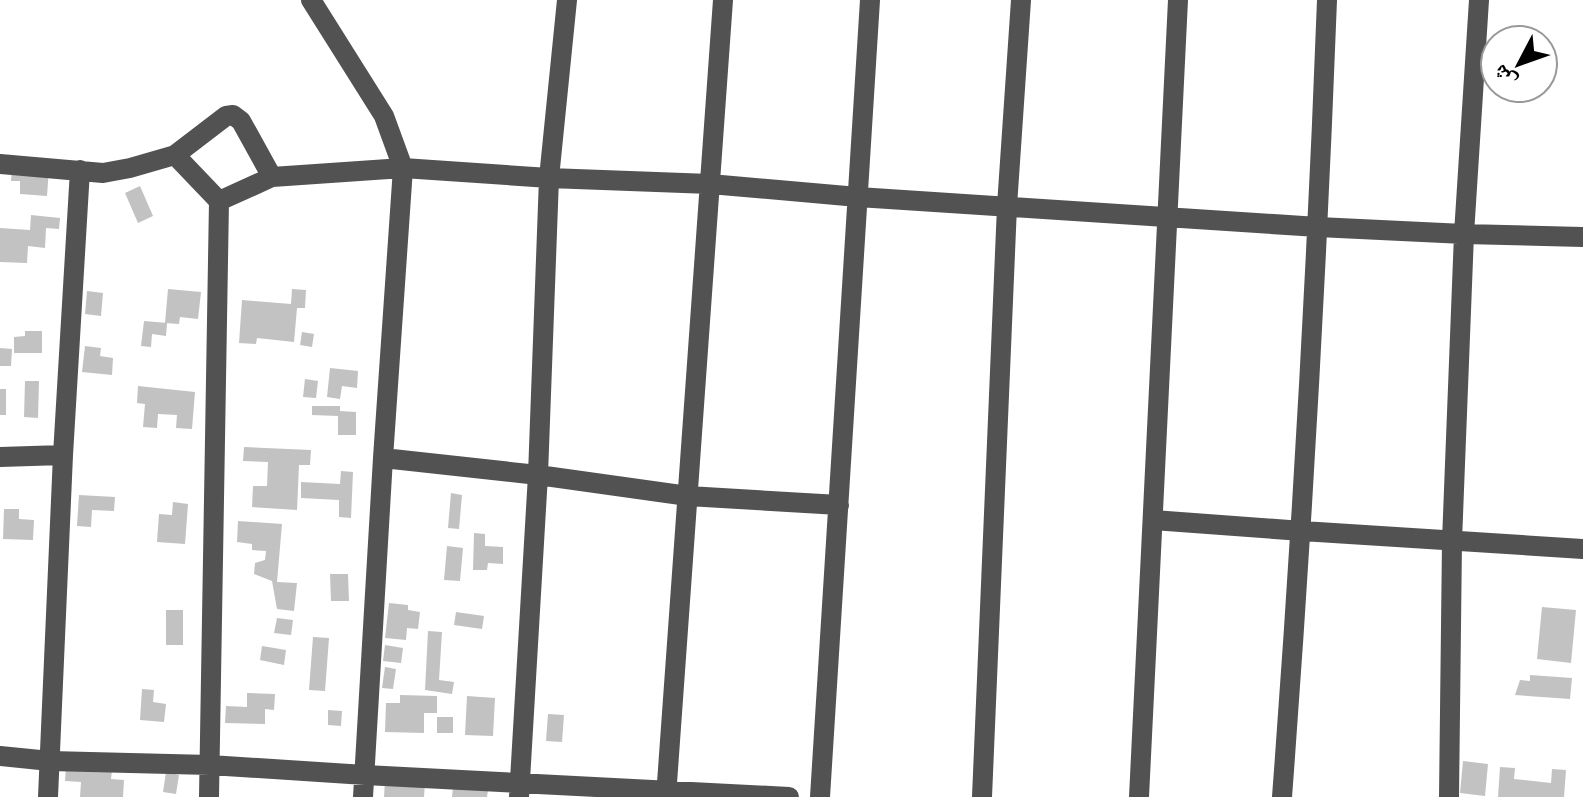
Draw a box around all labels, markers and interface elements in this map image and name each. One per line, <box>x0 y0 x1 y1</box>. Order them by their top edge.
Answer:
north arrow <box>1479 24 1559 104</box>
text: ش <box>1485 58 1524 96</box>

